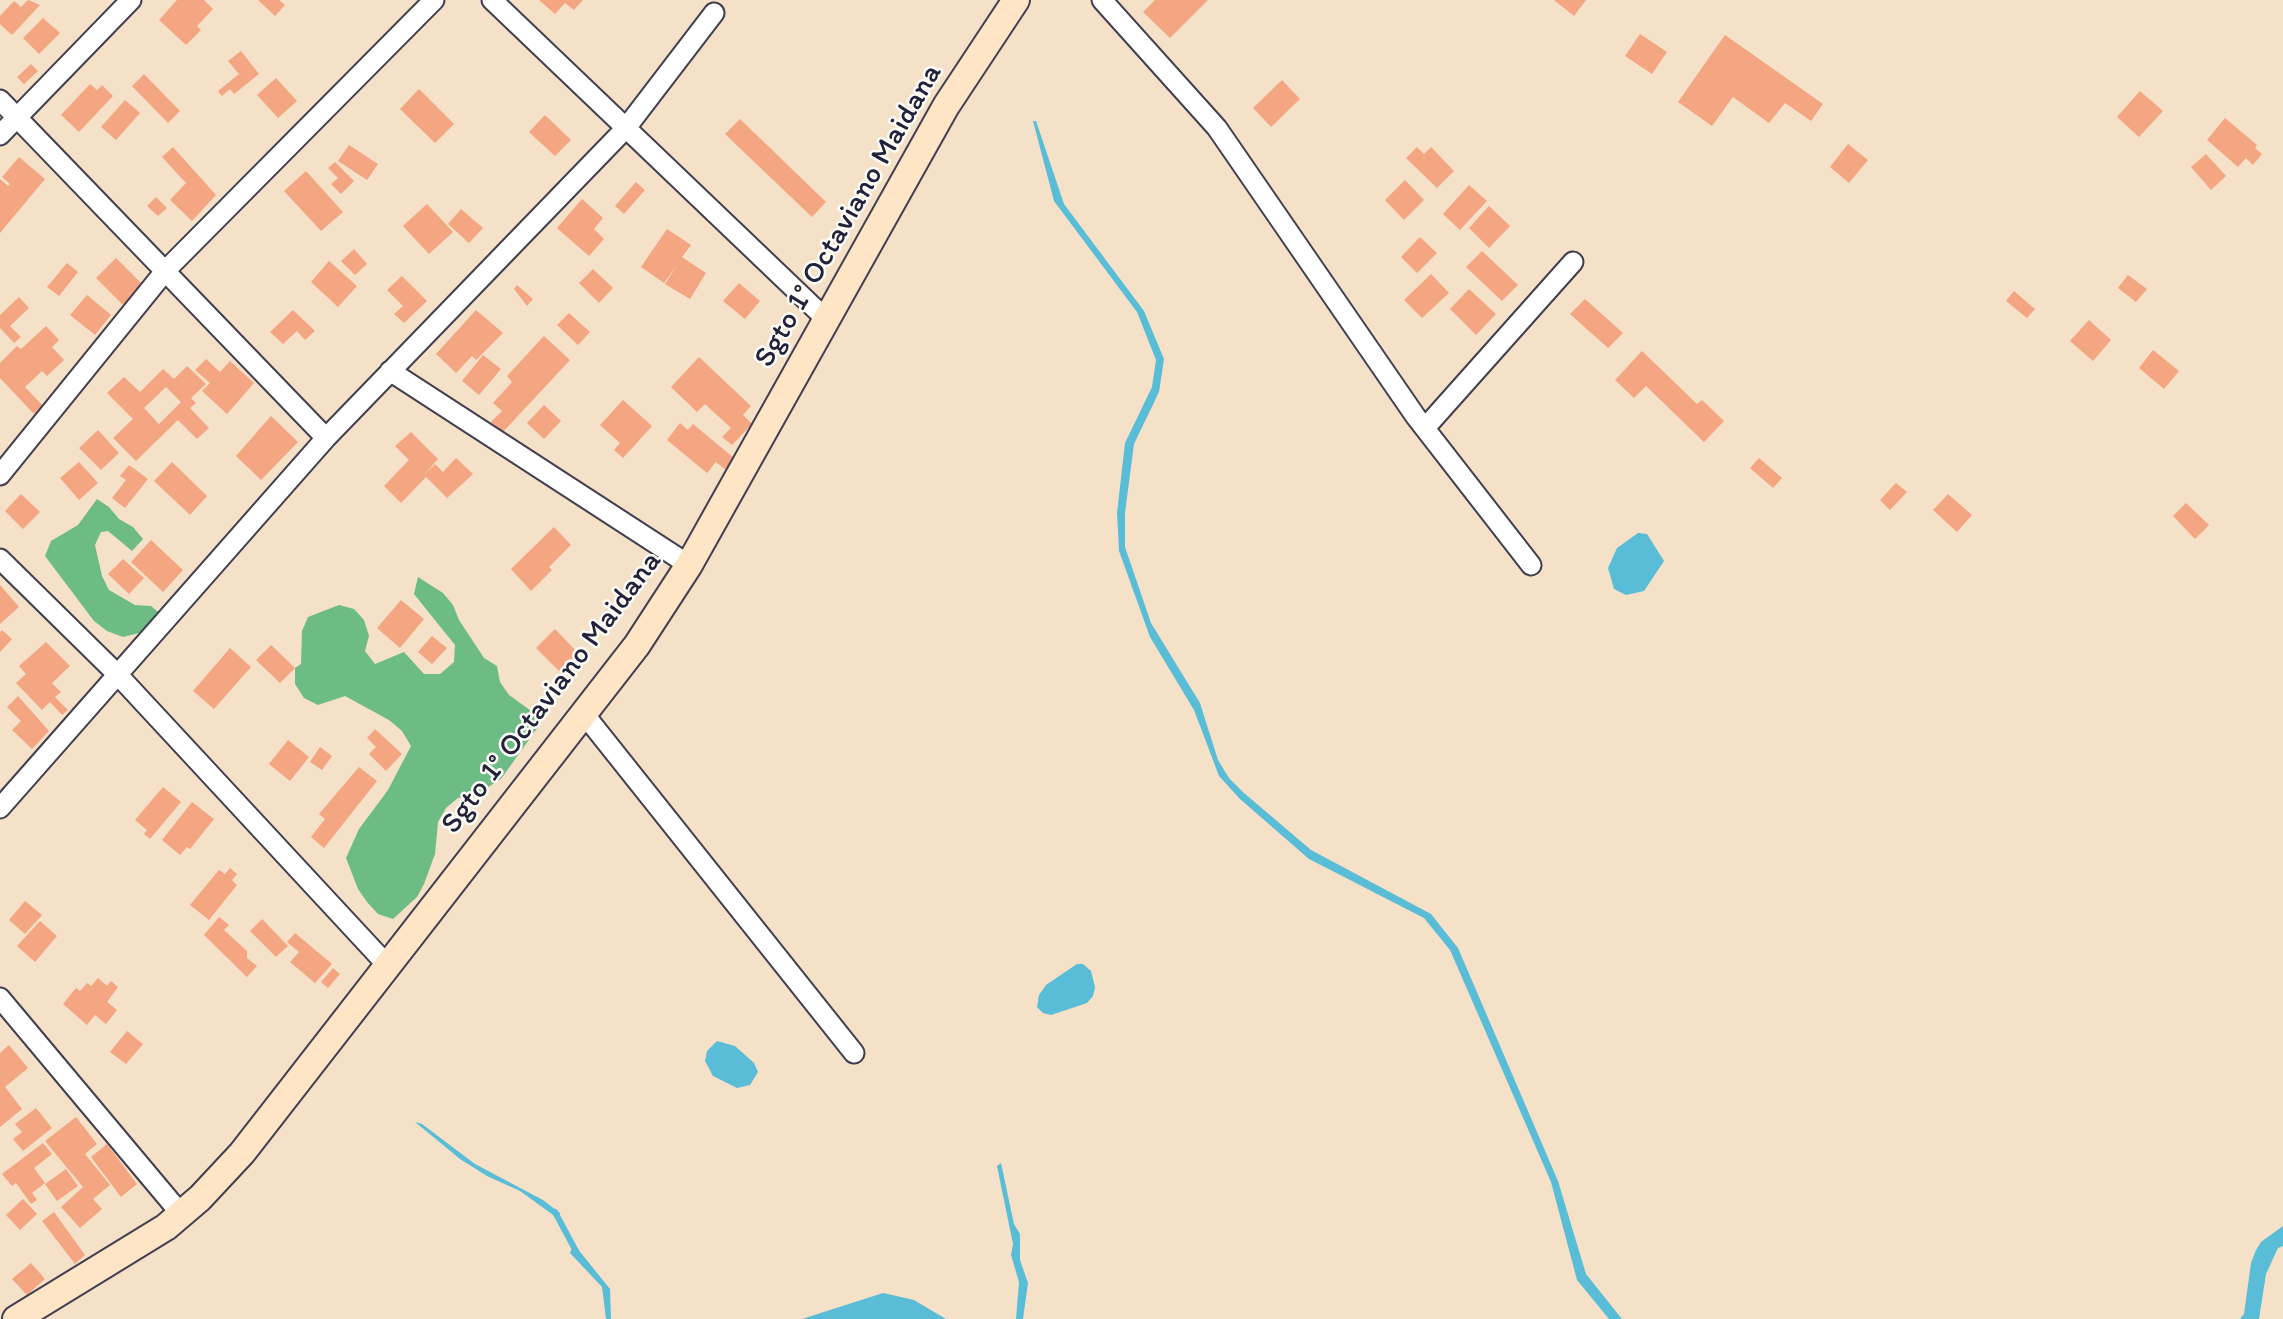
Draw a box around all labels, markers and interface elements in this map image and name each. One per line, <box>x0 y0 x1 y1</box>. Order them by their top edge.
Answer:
street label: Sgto 1° Octaviano Maidana <box>747 58 951 374</box>
street label: Sgto 1° Octaviano Maidana <box>434 545 670 841</box>

